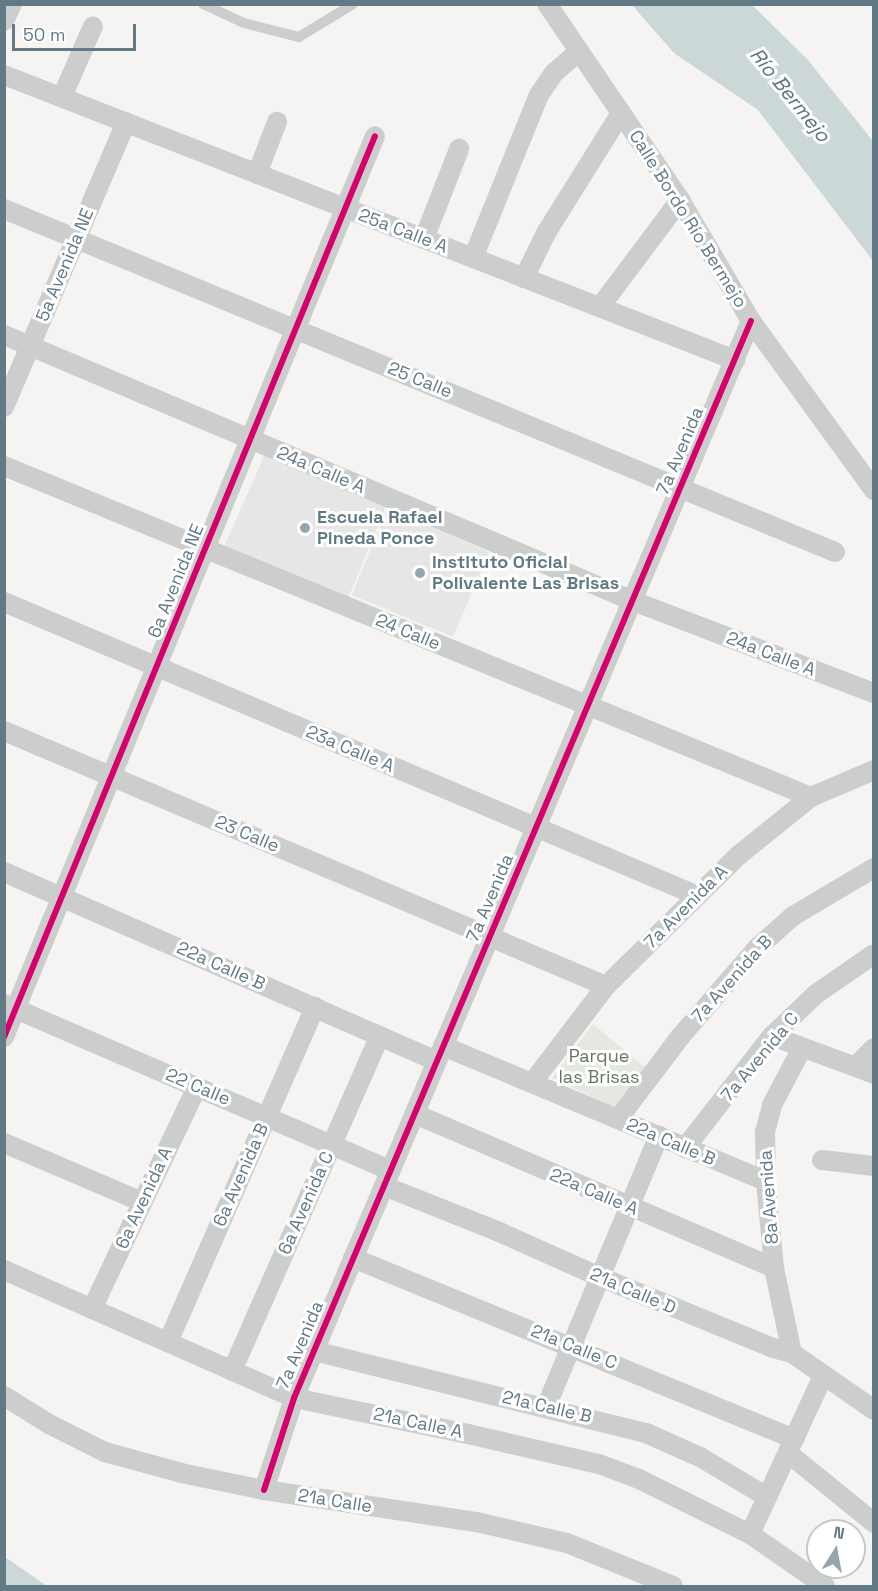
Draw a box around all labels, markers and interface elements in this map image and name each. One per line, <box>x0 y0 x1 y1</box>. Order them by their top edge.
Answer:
scale bar <box>15 12 140 50</box>
text: 50 m <box>23 23 65 46</box>
water label: Río Bermejo <box>745 43 835 147</box>
street label: Calle Bordo Río Bermejo <box>624 126 752 312</box>
street label: 25a Calle A <box>355 204 451 258</box>
street label: 5a Avenida NE <box>31 205 99 325</box>
street label: 25 Calle <box>385 357 455 403</box>
street label: 7a Avenida <box>652 404 708 498</box>
street label: 24a Calle A <box>274 442 368 498</box>
place label: Escuela Rafael Pineda Ponce <box>317 507 442 550</box>
street label: 6a Avenida NE <box>143 521 209 641</box>
marker: Escuela Rafael Pineda Ponce <box>298 521 312 535</box>
place label: Instituto Oficial Polivalente Las Brisas <box>432 552 619 594</box>
marker: Instituto Oficial Polivalente Las Brisas <box>413 566 427 580</box>
street label: 24 Calle <box>373 609 443 655</box>
street label: 24a Calle A <box>723 627 819 681</box>
street label: 23a Calle A <box>303 721 397 777</box>
street label: 23 Calle <box>212 811 282 857</box>
street label: 7a Avenida <box>462 851 518 945</box>
street label: 7a Avenida A <box>640 861 732 953</box>
street label: 7a Avenida B <box>687 931 777 1027</box>
street label: 22a Calle B <box>173 937 269 995</box>
street label: 7a Avenida C <box>716 1008 804 1106</box>
park label: Parque las Brisas <box>558 1046 640 1088</box>
street label: 22 Calle <box>163 1064 233 1110</box>
street label: 22a Calle B <box>623 1114 719 1170</box>
street label: 6a Avenida B <box>209 1120 273 1230</box>
street label: 6a Avenida A <box>111 1143 177 1253</box>
street label: 6a Avenida C <box>274 1148 338 1258</box>
street label: 8a Avenida <box>755 1149 783 1245</box>
street label: 22a Calle A <box>547 1164 641 1220</box>
street label: 21a Calle D <box>587 1263 679 1319</box>
street label: 7a Avenida <box>272 1298 328 1392</box>
street label: 21a Calle C <box>528 1320 620 1374</box>
street label: 21a Calle B <box>500 1386 594 1428</box>
street label: 21a Calle A <box>371 1403 465 1443</box>
street label: 21a Calle <box>296 1484 374 1518</box>
north arrow <box>806 1519 866 1579</box>
text: N <box>832 1521 846 1544</box>

